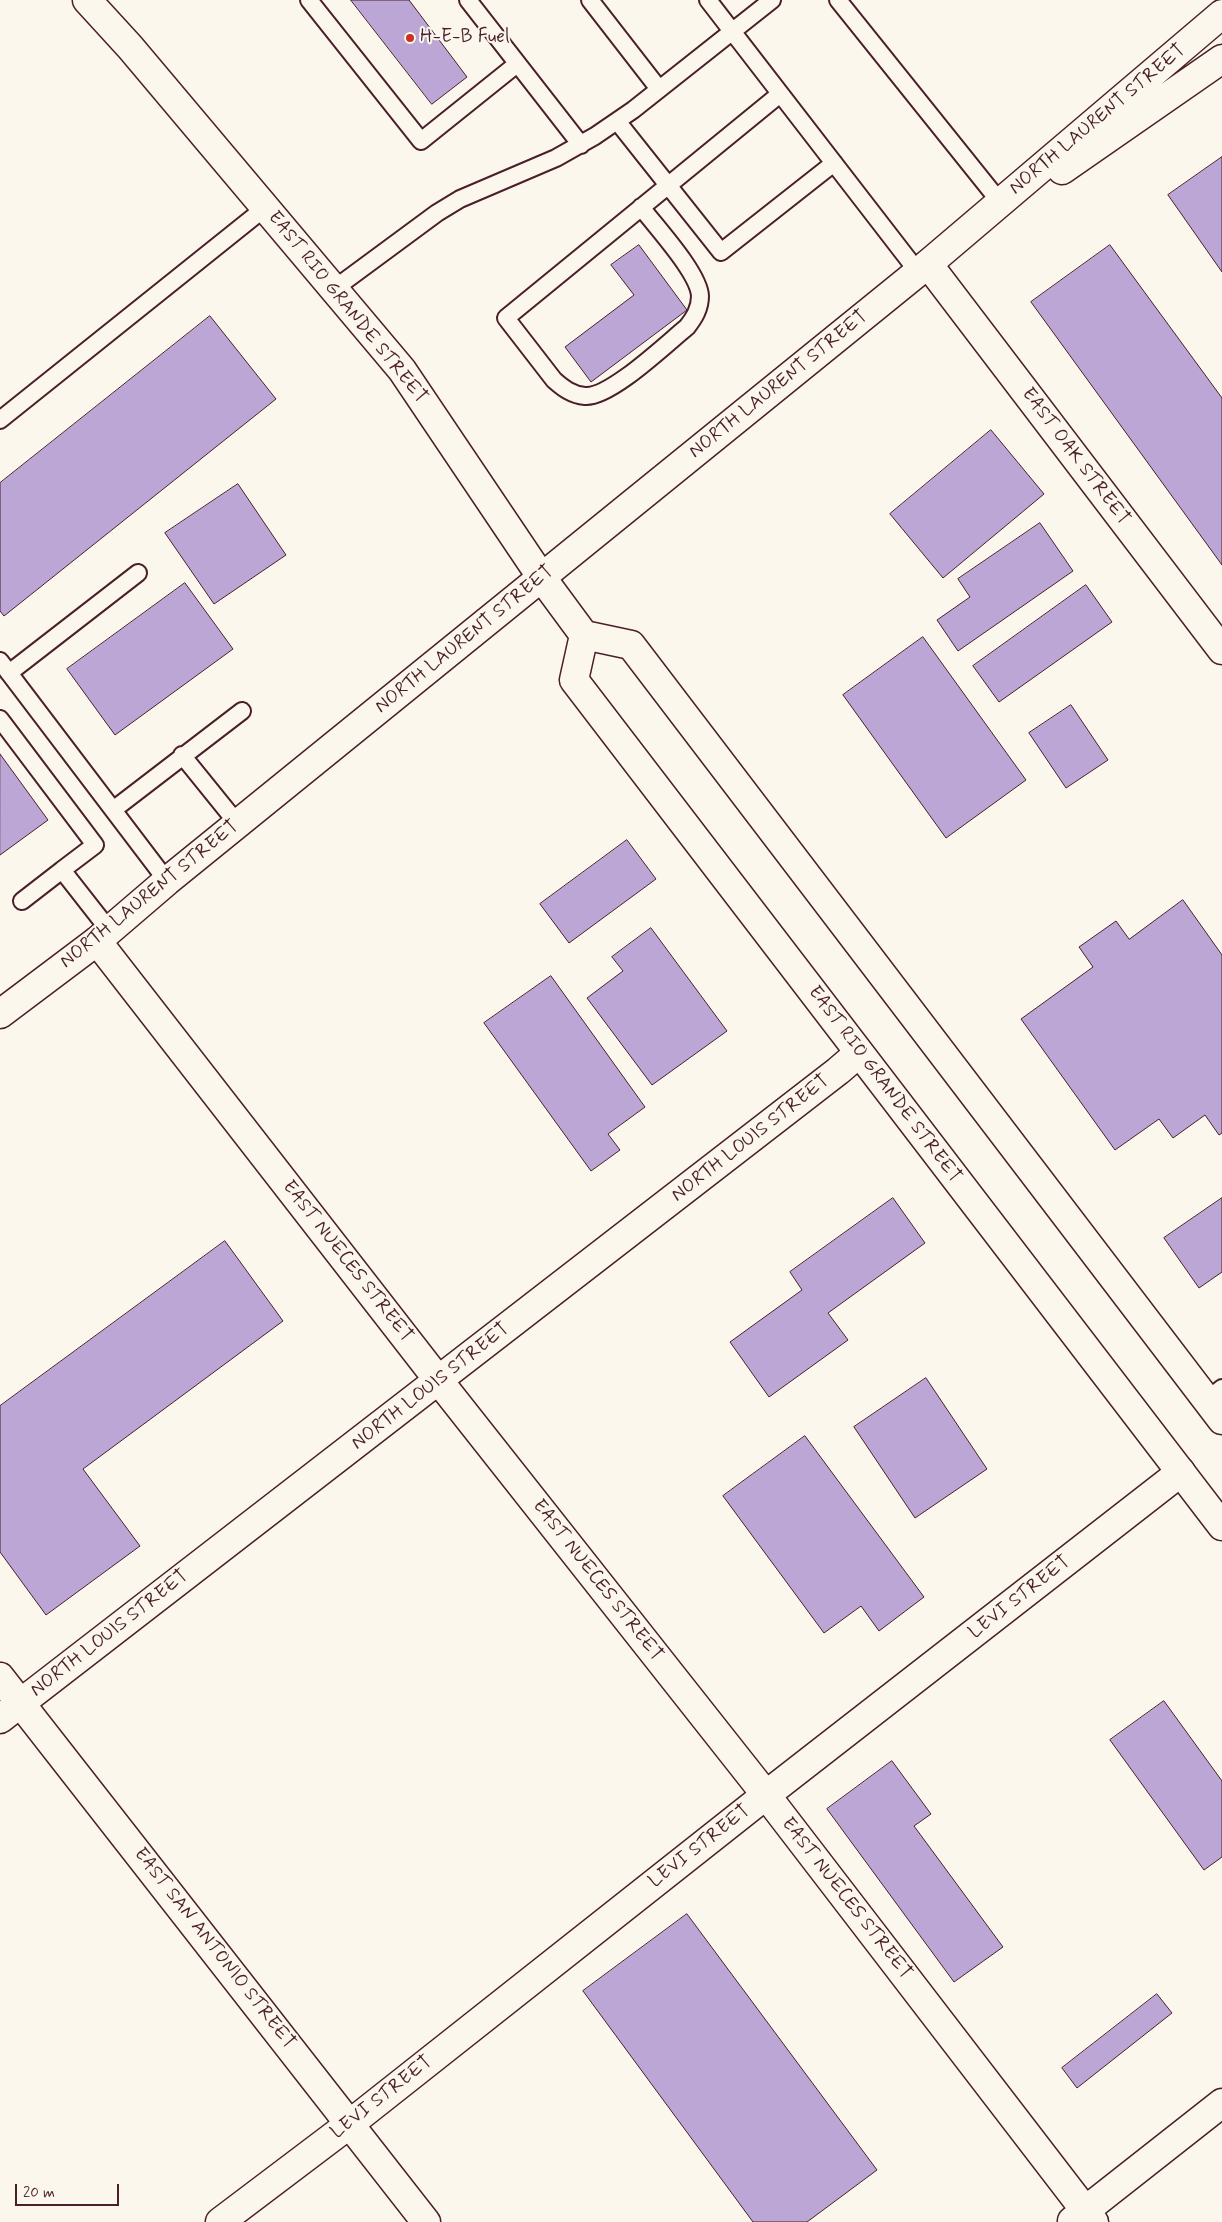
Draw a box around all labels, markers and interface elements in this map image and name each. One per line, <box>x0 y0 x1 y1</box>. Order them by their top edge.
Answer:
place label: H-E-B Fuel <box>420 27 510 49</box>
marker: H-E-B Fuel <box>404 32 416 44</box>
street label: NORTH LAURENT STREET <box>1005 40 1191 200</box>
street label: EAST RIO GRANDE STREET <box>262 207 432 409</box>
street label: NORTH LAURENT STREET <box>685 306 873 464</box>
street label: EAST OAK STREET <box>1016 384 1134 530</box>
street label: NORTH LAURENT STREET <box>371 561 559 719</box>
street label: NORTH LAURENT STREET <box>56 816 244 974</box>
street label: EAST RIO GRANDE STREET <box>802 982 966 1188</box>
street label: NORTH LOUIS STREET <box>668 1070 834 1208</box>
street label: EAST NUECES STREET <box>277 1177 417 1347</box>
street label: NORTH LOUIS STREET <box>348 1318 514 1456</box>
street label: EAST NUECES STREET <box>527 1496 667 1666</box>
street label: LEVI STREET <box>965 1551 1075 1645</box>
street label: NORTH LOUIS STREET <box>27 1565 193 1703</box>
street label: LEVI STREET <box>645 1800 755 1894</box>
street label: EAST NUECES STREET <box>776 1814 916 1984</box>
street label: EAST SAN ANTONIO STREET <box>128 1844 300 2054</box>
street label: LEVI STREET <box>327 2051 437 2145</box>
scale bar <box>18 2174 121 2206</box>
text: 20 m <box>23 2183 55 2203</box>

